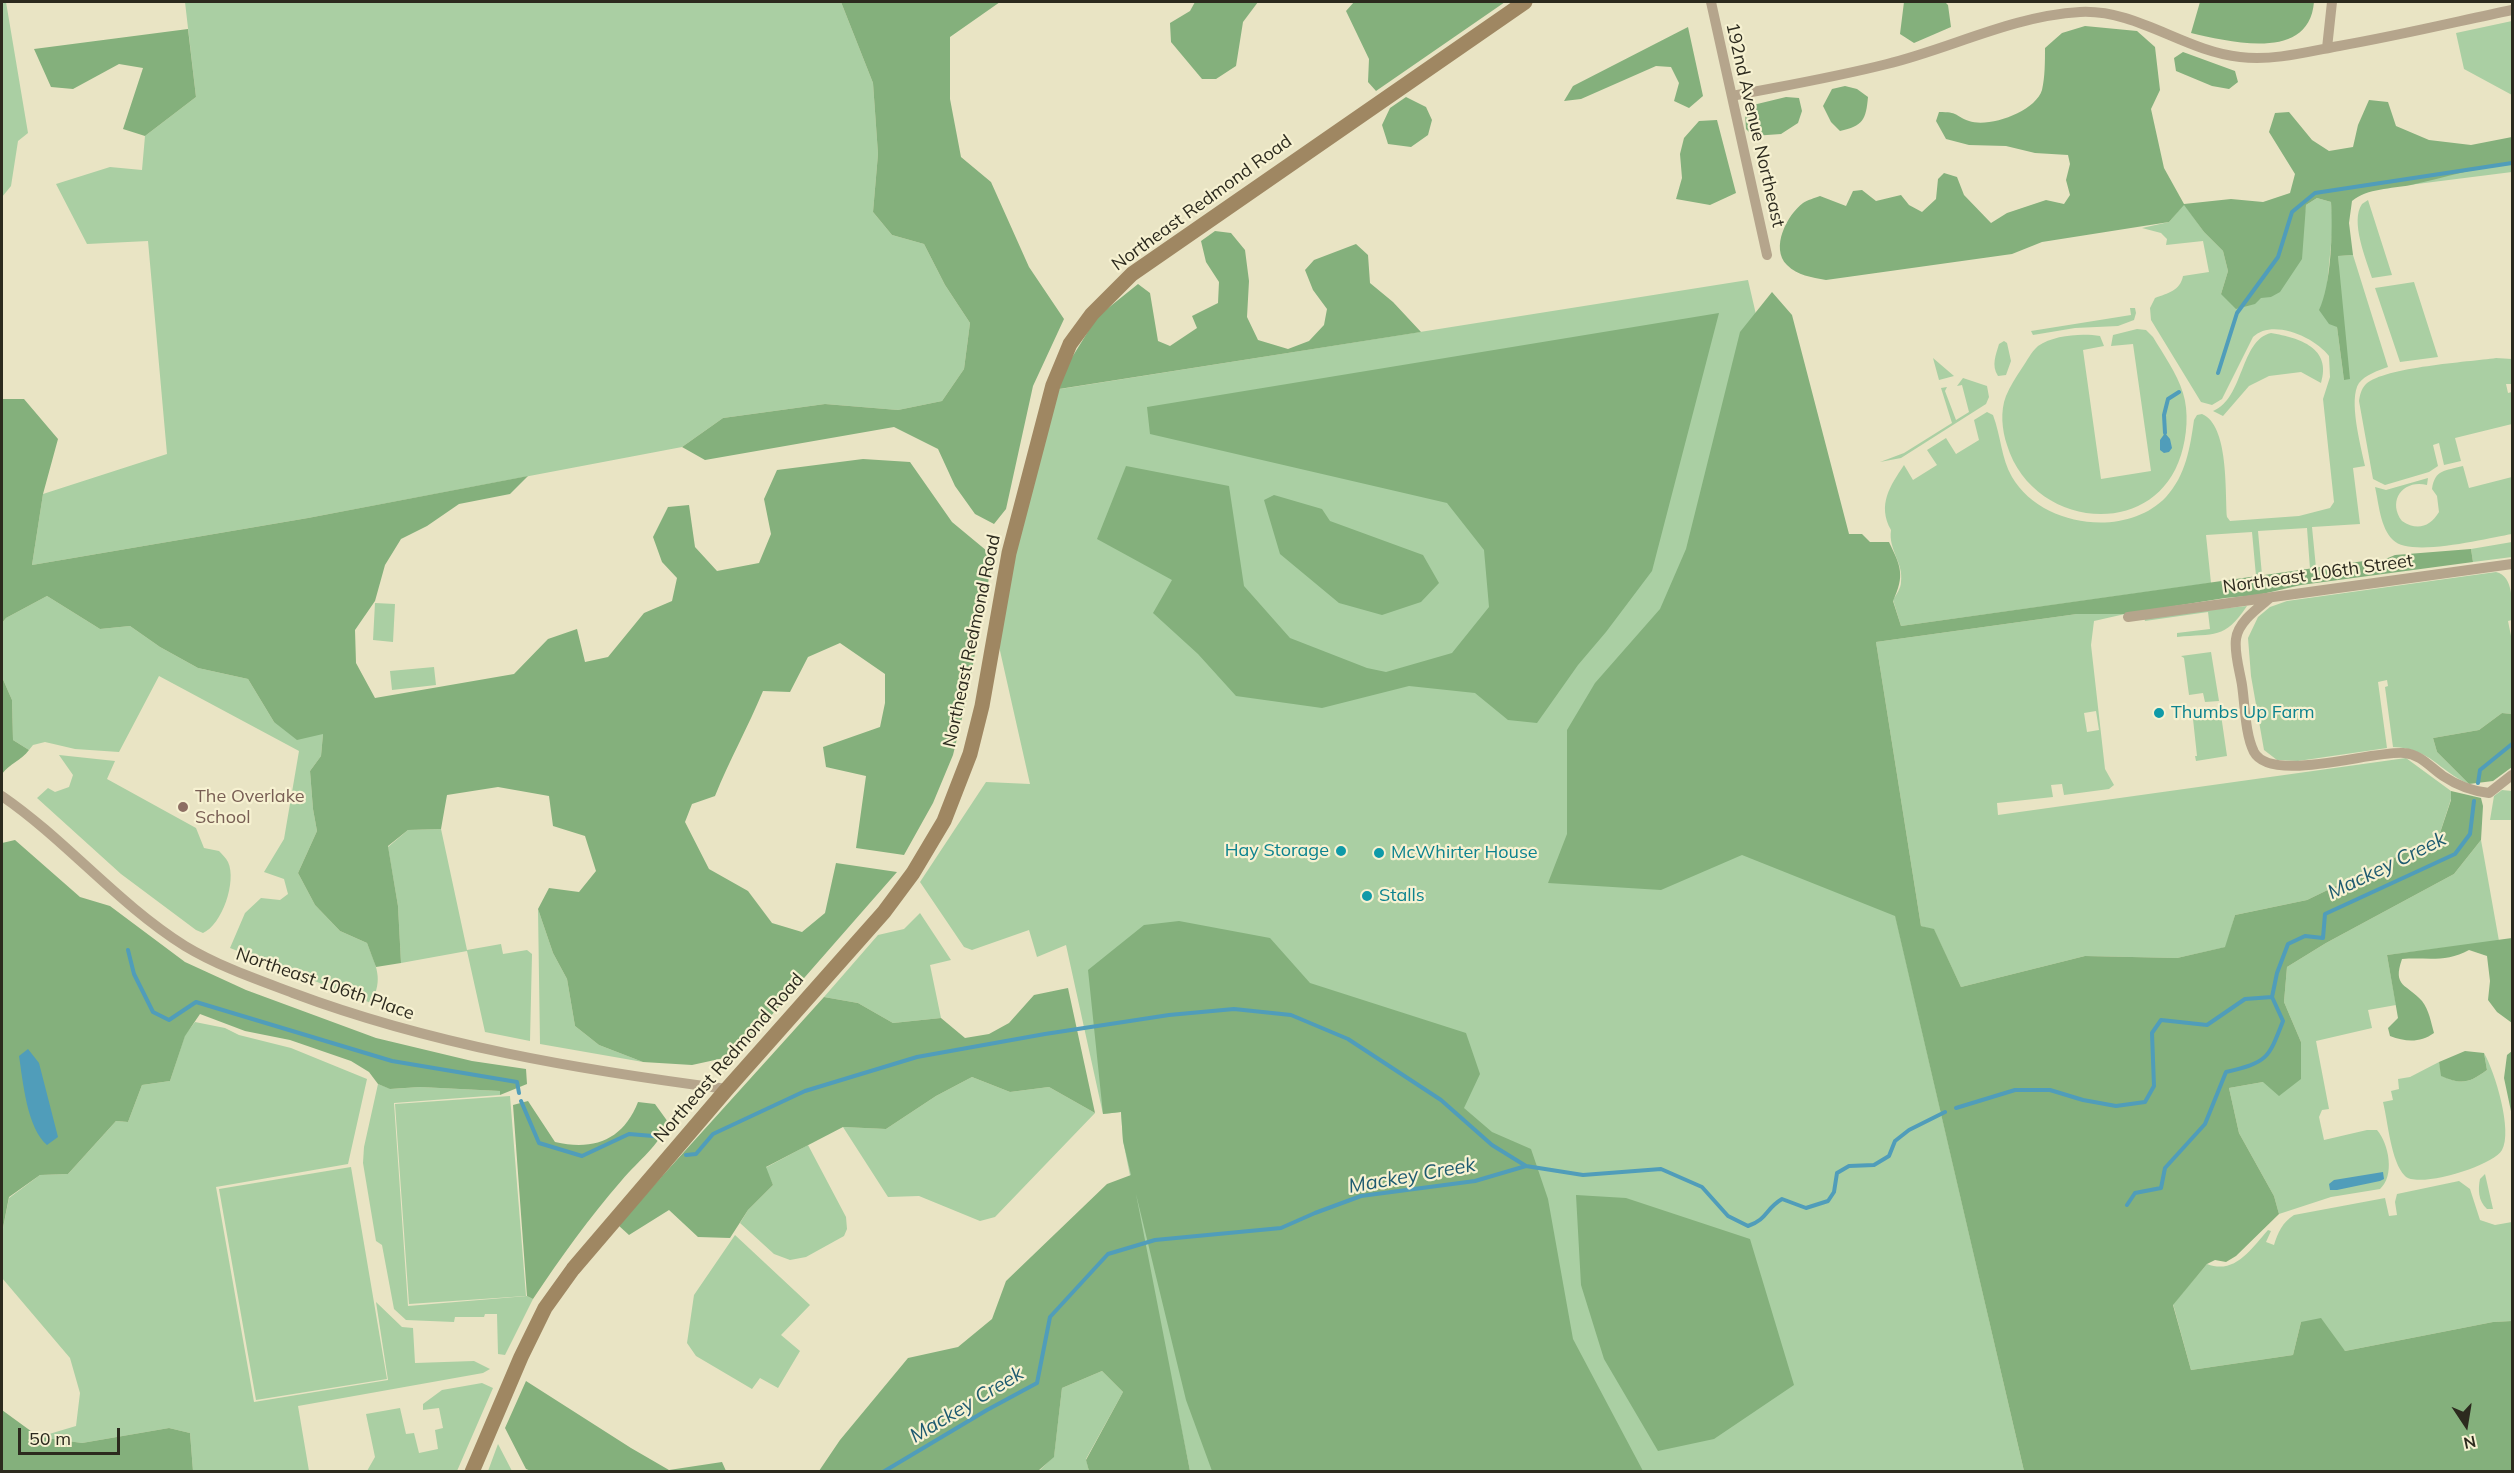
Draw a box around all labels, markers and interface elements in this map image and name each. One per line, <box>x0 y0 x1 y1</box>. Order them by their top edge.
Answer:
street label: 192nd Avenue Northeast <box>1721 21 1789 229</box>
street label: Northeast Redmond Road <box>1108 130 1296 276</box>
street label: Northeast Redmond Road <box>939 533 1005 749</box>
street label: Northeast 106th Street <box>2222 550 2414 598</box>
place label: Thumbs Up Farm <box>2171 702 2315 724</box>
marker: Thumbs Up Farm <box>2152 706 2166 720</box>
place label: The Overlake School <box>195 786 304 828</box>
marker: The Overlake School <box>176 800 190 814</box>
water label: Mackey Creek <box>2324 827 2450 905</box>
place label: Hay Storage <box>1225 840 1329 862</box>
place label: McWhirter House <box>1391 842 1538 864</box>
marker: Hay Storage <box>1334 844 1348 858</box>
marker: McWhirter House <box>1372 846 1386 860</box>
place label: Stalls <box>1379 885 1425 907</box>
marker: Stalls <box>1360 889 1374 903</box>
street label: Northeast 106th Place <box>233 943 417 1025</box>
street label: Northeast Redmond Road <box>650 969 808 1147</box>
water label: Mackey Creek <box>1347 1153 1477 1199</box>
water label: Mackey Creek <box>906 1362 1028 1448</box>
north arrow <box>2436 1395 2496 1455</box>
scale bar <box>21 1416 123 1454</box>
text: 50 m <box>29 1427 71 1450</box>
text: N <box>2462 1432 2478 1454</box>

